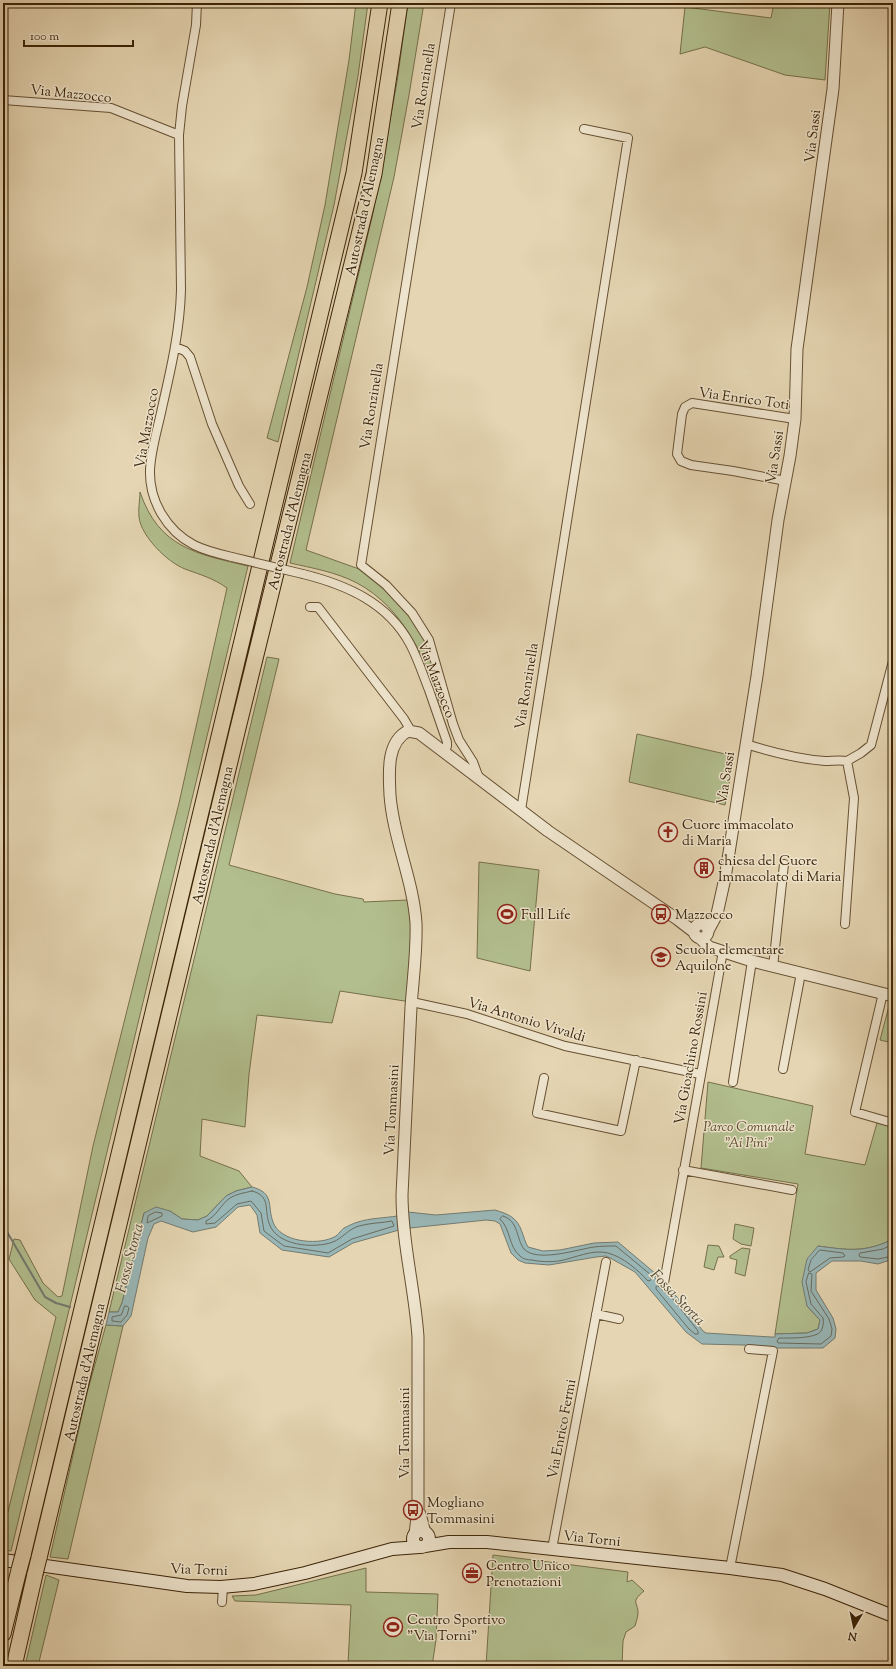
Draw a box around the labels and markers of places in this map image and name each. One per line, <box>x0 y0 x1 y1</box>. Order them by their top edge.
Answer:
place label: Cuore immacolato di Maria <box>682 816 794 852</box>
church icon: Cuore immacolato di Maria <box>657 821 679 843</box>
place label: chiesa del Cuore Immacolato di Maria <box>718 852 842 888</box>
building icon: chiesa del Cuore Immacolato di Maria <box>693 857 715 879</box>
sports icon: Full Life <box>496 903 518 925</box>
bus stop icon: Mazzocco <box>650 903 672 925</box>
place label: Full Life <box>521 906 571 926</box>
place label: Mazzocco <box>675 906 733 926</box>
place label: Scuola elementare Aquilone <box>675 941 784 977</box>
school or university icon: Scuola elementare Aquilone <box>650 946 672 968</box>
place label: Mogliano Tommasini <box>427 1494 495 1530</box>
bus stop icon: Mogliano Tommasini <box>402 1499 424 1521</box>
place label: Centro Unico Prenotazioni <box>486 1557 570 1593</box>
office icon: Centro Unico Prenotazioni <box>461 1562 483 1584</box>
place label: Centro Sportivo "Via Torni" <box>407 1611 506 1647</box>
sports icon: Centro Sportivo "Via Torni" <box>382 1616 404 1638</box>

